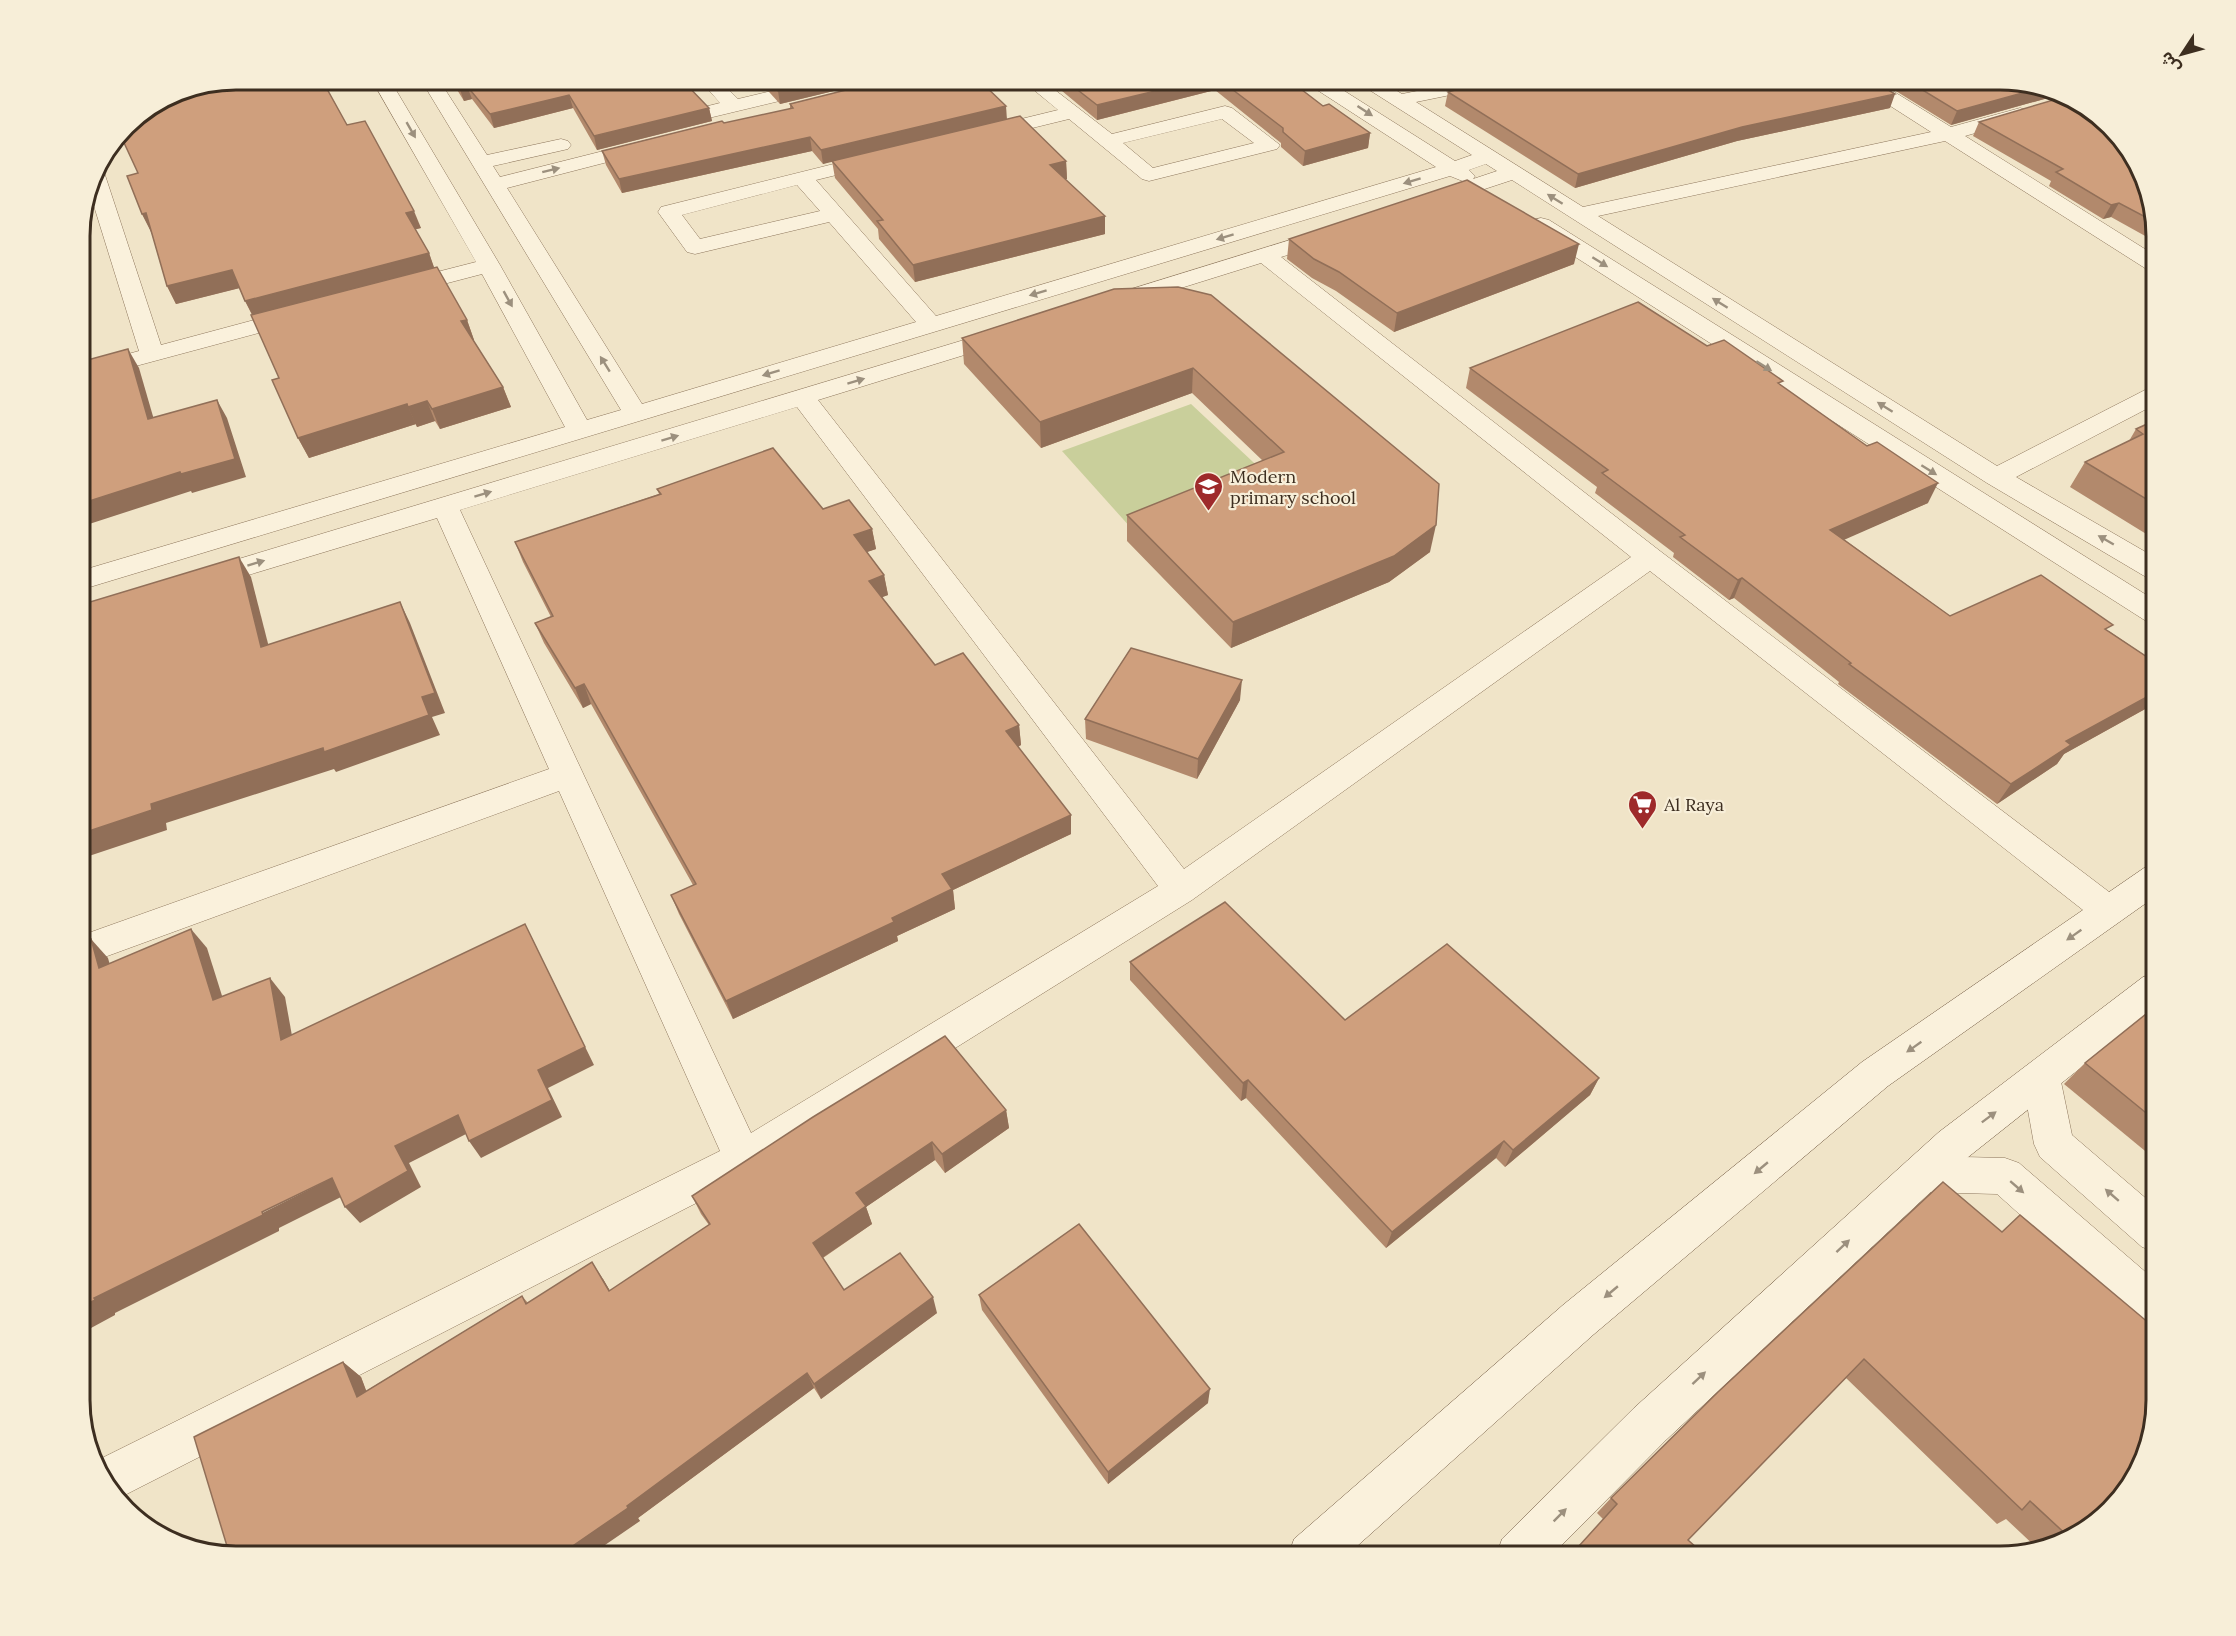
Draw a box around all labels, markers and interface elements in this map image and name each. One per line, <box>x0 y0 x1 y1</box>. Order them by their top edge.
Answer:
north arrow <box>2152 24 2212 84</box>
text: ش <box>2155 48 2184 78</box>
one-way arrow <box>1356 105 1372 117</box>
one-way arrow <box>405 122 416 138</box>
one-way arrow <box>542 165 561 175</box>
one-way arrow <box>1403 177 1421 186</box>
one-way arrow <box>1547 193 1563 204</box>
one-way arrow <box>1216 233 1234 242</box>
one-way arrow <box>1591 256 1608 267</box>
one-way arrow <box>1029 289 1047 298</box>
one-way arrow <box>503 291 513 308</box>
one-way arrow <box>1712 297 1728 308</box>
one-way arrow <box>599 356 610 372</box>
one-way arrow <box>1756 360 1772 371</box>
one-way arrow <box>762 369 780 378</box>
one-way arrow <box>847 376 865 385</box>
one-way arrow <box>1877 401 1893 412</box>
one-way arrow <box>661 432 679 442</box>
place label: Modern primary school <box>1230 465 1356 509</box>
one-way arrow <box>1921 465 1937 476</box>
school or university icon: Modern primary school <box>1193 470 1225 512</box>
one-way arrow <box>474 489 492 498</box>
one-way arrow <box>2098 535 2114 546</box>
one-way arrow <box>247 558 265 567</box>
supermarket icon: Al Raya <box>1627 788 1659 830</box>
place label: Al Raya <box>1663 793 1724 816</box>
one-way arrow <box>2066 929 2082 940</box>
one-way arrow <box>1906 1041 1922 1053</box>
one-way arrow <box>1981 1111 1997 1123</box>
one-way arrow <box>1754 1161 1769 1174</box>
one-way arrow <box>2009 1180 2024 1193</box>
one-way arrow <box>2105 1189 2120 1202</box>
one-way arrow <box>1835 1239 1850 1253</box>
one-way arrow <box>1603 1286 1619 1299</box>
one-way arrow <box>1692 1371 1707 1385</box>
one-way arrow <box>1553 1508 1567 1522</box>

